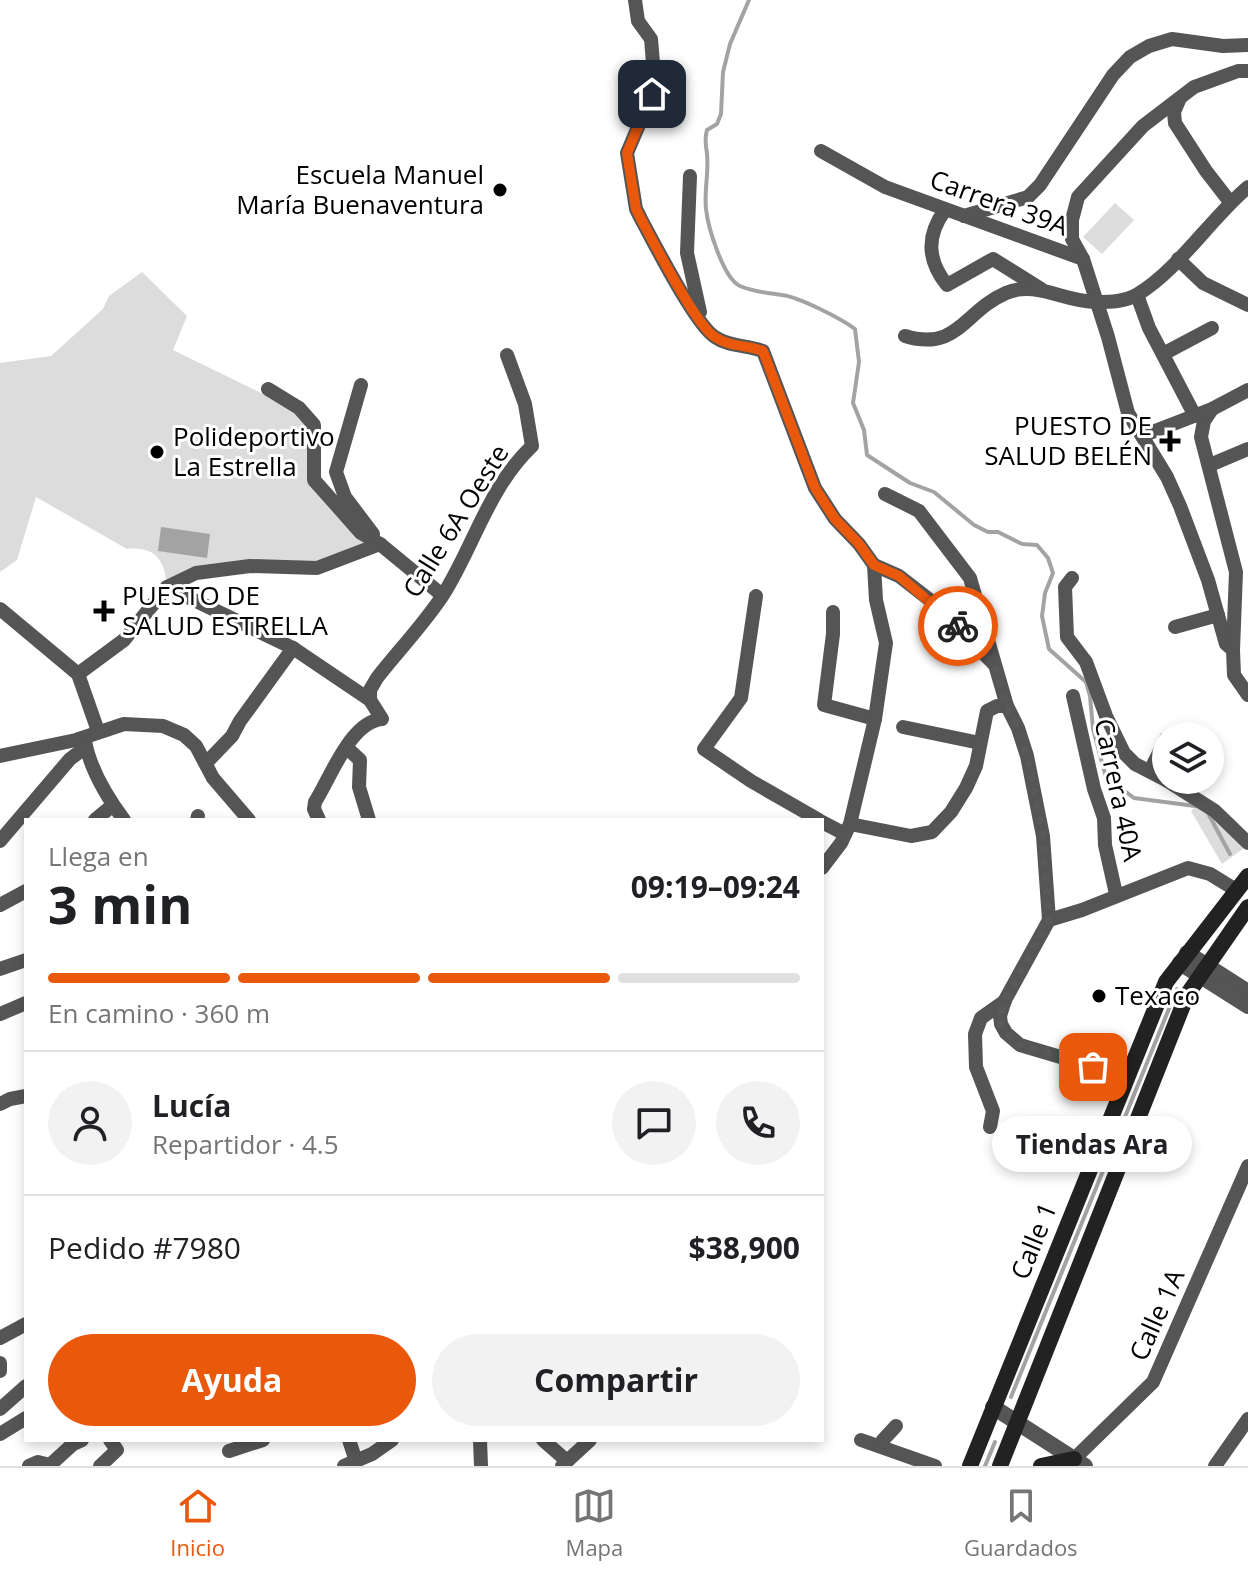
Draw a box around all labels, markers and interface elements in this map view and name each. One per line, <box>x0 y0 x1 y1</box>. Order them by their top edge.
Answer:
pin <box>618 60 686 128</box>
icon: home <box>630 72 674 116</box>
place label: Escuela Manuel María Buenaventura <box>236 156 484 222</box>
street label: Carrera 39A <box>925 160 1074 244</box>
marker: Escuela Manuel María Buenaventura <box>491 181 509 199</box>
place label: PUESTO DE SALUD BELÉN <box>984 407 1152 473</box>
place label: Polideportivo La Estrella <box>173 418 335 484</box>
marker: PUESTO DE SALUD BELÉN <box>1159 430 1181 452</box>
street label: Calle 6A Oeste <box>394 437 517 604</box>
marker: Polideportivo La Estrella <box>148 443 166 461</box>
place label: PUESTO DE SALUD ESTRELLA <box>122 577 329 643</box>
courier <box>918 586 998 666</box>
marker: PUESTO DE SALUD ESTRELLA <box>93 600 115 622</box>
icon: bike <box>936 604 980 648</box>
street label: Carrera 40A <box>1086 715 1152 865</box>
map controls <box>1152 722 1224 794</box>
button: layers <box>1152 722 1224 794</box>
text: Llega en <box>48 838 149 874</box>
text: 09:19–09:24 <box>631 866 800 907</box>
text: 3 min <box>48 868 192 939</box>
place label: Texaco <box>1115 977 1200 1013</box>
marker: Texaco <box>1090 987 1108 1005</box>
text: En camino · 360 m <box>48 995 270 1031</box>
pin <box>1059 1033 1127 1101</box>
icon: bag <box>1071 1045 1115 1089</box>
button: person <box>48 1081 132 1165</box>
button: chat <box>612 1081 696 1165</box>
button: phone <box>716 1081 800 1165</box>
text: Lucía <box>152 1085 231 1126</box>
callout: Tiendas Ara <box>993 1115 1193 1171</box>
text: Repartidor · 4.5 <box>152 1126 339 1162</box>
text: Tiendas Ara <box>1016 1126 1168 1162</box>
street label: Calle 1 <box>1001 1197 1065 1285</box>
text: Pedido #7980 <box>48 1227 241 1268</box>
text: $38,900 <box>689 1227 800 1268</box>
street label: Calle 1A <box>1120 1263 1192 1366</box>
button: Ayuda <box>48 1334 416 1426</box>
button: Compartir <box>432 1334 800 1426</box>
tab: Inicio <box>170 1484 225 1562</box>
tab: Mapa <box>566 1484 623 1562</box>
tab: Guardados <box>964 1484 1078 1562</box>

